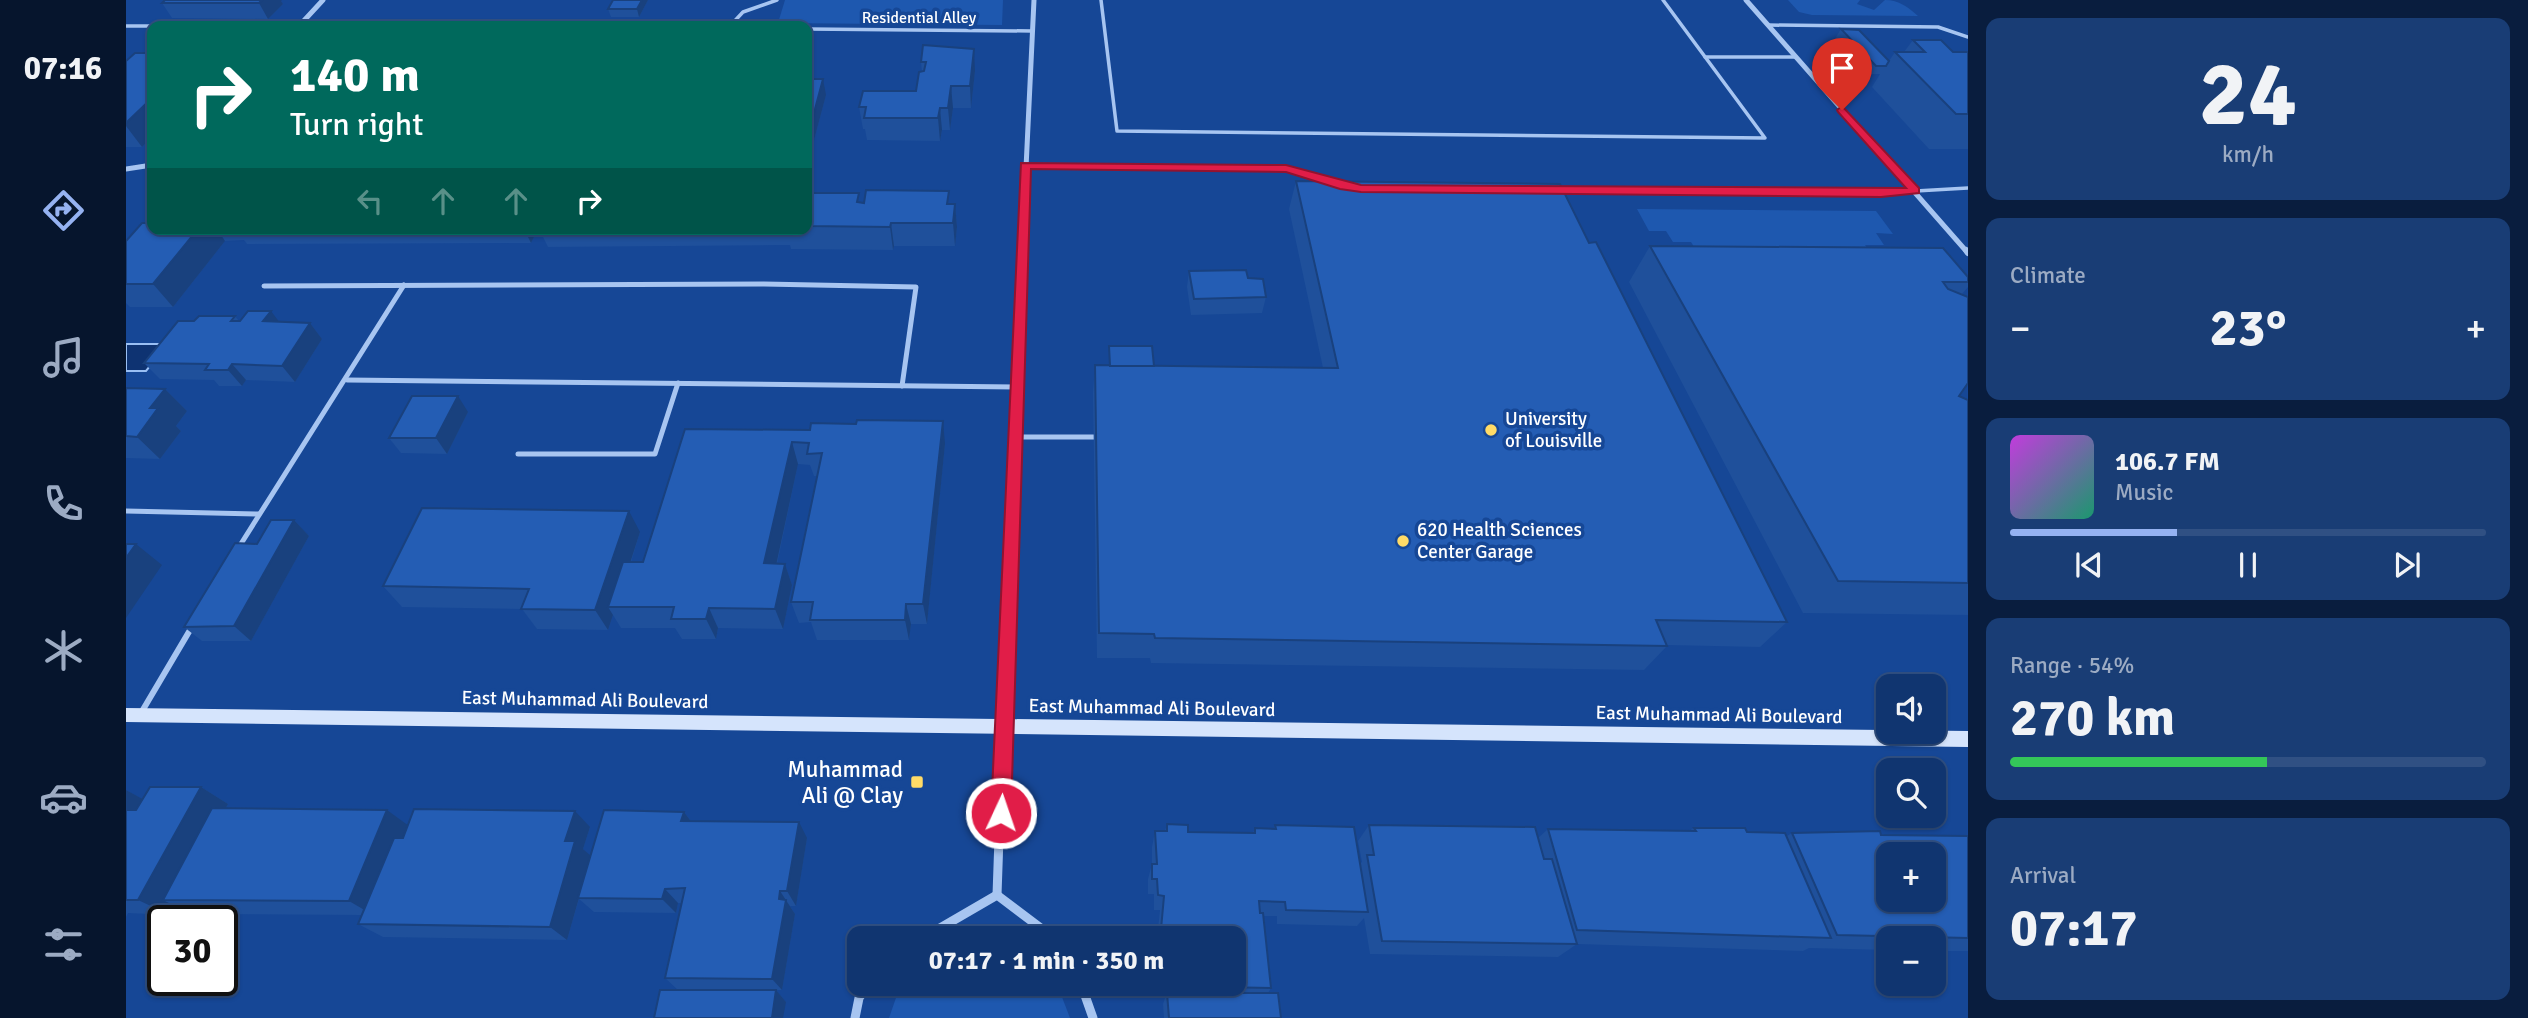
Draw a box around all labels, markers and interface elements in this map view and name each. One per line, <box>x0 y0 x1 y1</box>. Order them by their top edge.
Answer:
street label: Residential Alley <box>862 8 977 28</box>
pin <box>1812 38 1872 110</box>
text: 24 <box>2199 38 2297 151</box>
text: 140 m <box>290 45 420 105</box>
text: 07:16 <box>24 49 102 88</box>
icon: right <box>175 49 266 140</box>
icon: arrive <box>1823 49 1861 87</box>
text: Turn right <box>290 105 423 144</box>
text: km/h <box>2222 140 2274 169</box>
icon: left <box>351 182 389 220</box>
icon: ahead <box>424 182 462 220</box>
icon: ahead <box>497 182 535 220</box>
icon: right <box>570 182 608 220</box>
icon: directions <box>39 186 88 235</box>
text: Climate <box>2010 261 2086 290</box>
text: 23° <box>2210 296 2286 360</box>
text: − <box>2010 305 2031 352</box>
text: + <box>2465 305 2486 352</box>
icon: music <box>39 333 88 382</box>
place label: University of Louisville <box>1505 407 1602 453</box>
marker: University of Louisville <box>1483 422 1499 438</box>
text: 106.7 FM <box>2115 446 2220 478</box>
text: Music <box>2115 478 2173 507</box>
icon: phone <box>39 479 88 528</box>
place label: 620 Health Sciences Center Garage <box>1417 518 1582 564</box>
marker: 620 Health Sciences Center Garage <box>1395 533 1411 549</box>
icon: previous <box>2070 546 2108 584</box>
icon: pause <box>2229 546 2267 584</box>
icon: next <box>2388 546 2426 584</box>
icon: climate <box>39 626 88 675</box>
text: Range · 54% <box>2010 651 2134 680</box>
map controls <box>1876 674 1946 996</box>
button: sound <box>1876 674 1946 744</box>
street label: East Muhammad Ali Boulevard <box>461 686 709 714</box>
text: 270 km <box>2010 686 2175 750</box>
street label: East Muhammad Ali Boulevard <box>1028 694 1276 722</box>
street label: East Muhammad Ali Boulevard <box>1595 701 1843 729</box>
place label: Muhammad Ali @ Clay <box>787 755 903 810</box>
button: search <box>1876 758 1946 828</box>
icon: car <box>39 773 88 822</box>
marker: Muhammad Ali @ Clay <box>909 774 925 790</box>
position arrow <box>964 776 1038 850</box>
button: + <box>1876 842 1946 912</box>
text: Arrival <box>2010 861 2076 890</box>
text: 07:17 <box>2010 896 2138 960</box>
speed limit sign: 30 <box>147 905 238 996</box>
icon: filters <box>39 920 88 969</box>
button: − <box>1876 926 1946 996</box>
text: 07:17 · 1 min · 350 m <box>929 945 1164 977</box>

